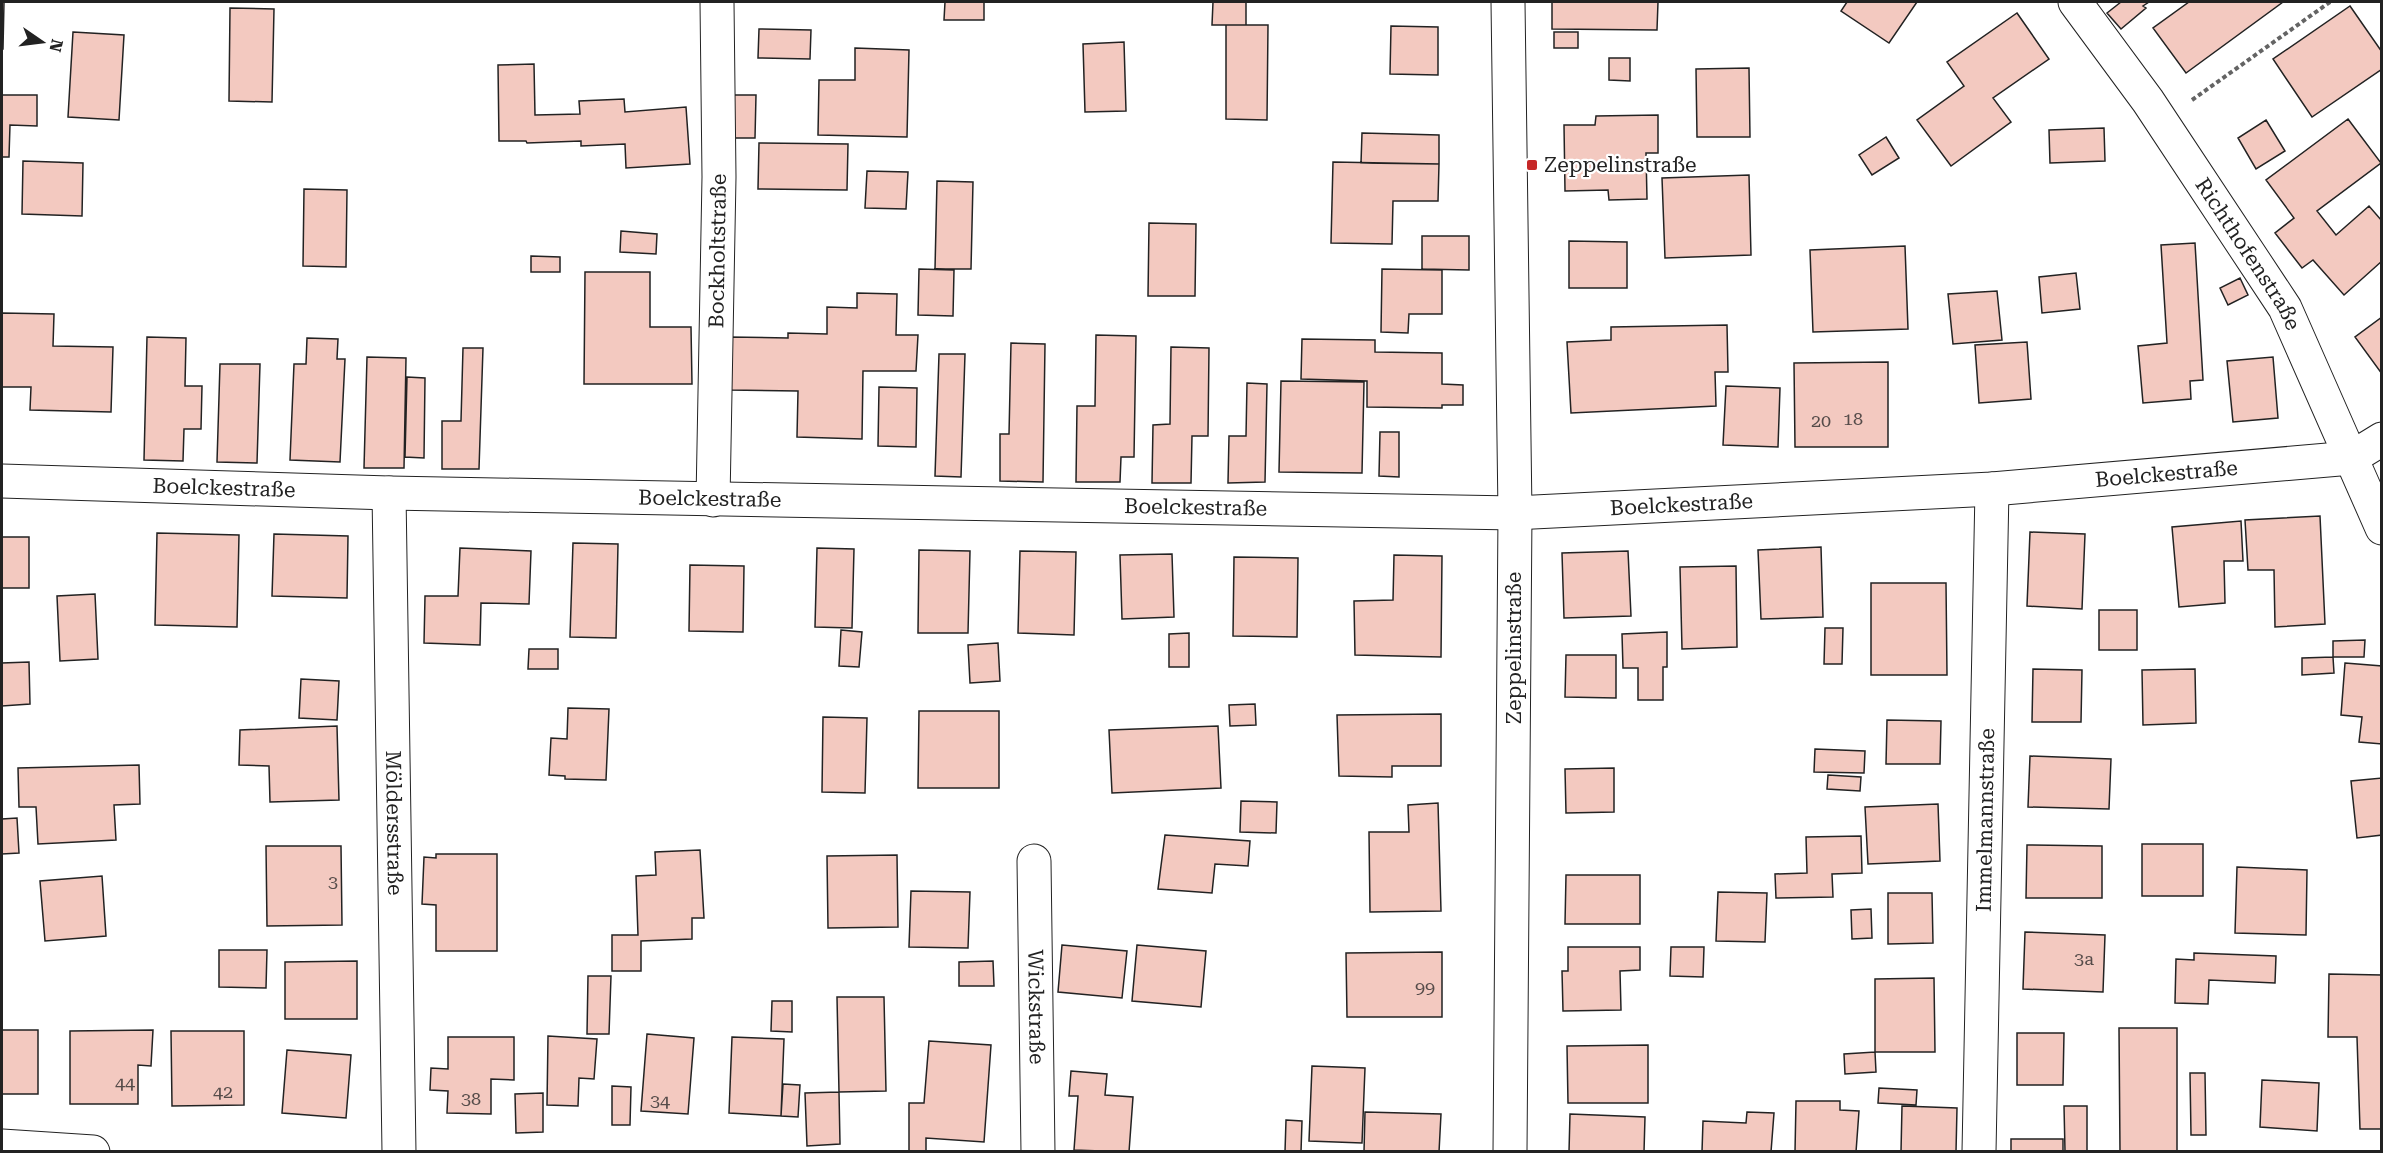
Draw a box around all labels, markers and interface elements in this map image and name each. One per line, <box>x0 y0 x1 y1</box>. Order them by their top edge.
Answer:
north arrow <box>12 12 72 72</box>
text: N <box>45 37 67 54</box>
place label: Zeppelinstraße <box>1544 153 1697 177</box>
marker: Zeppelinstraße <box>1525 158 1539 172</box>
street label: Bockholtstraße <box>704 173 731 329</box>
street label: Richthofenstraße <box>2190 174 2305 334</box>
house number: 18 <box>1843 408 1863 429</box>
house number: 20 <box>1811 410 1831 431</box>
street label: Boelckestraße <box>2094 456 2239 492</box>
street label: Boelckestraße <box>152 474 296 502</box>
street label: Boelckestraße <box>638 485 782 512</box>
street label: Boelckestraße <box>1609 489 1754 520</box>
street label: Boelckestraße <box>1124 494 1267 521</box>
street label: Zeppelinstraße <box>1502 572 1526 724</box>
street label: Immelmannstraße <box>1972 728 1999 912</box>
street label: Möldersstraße <box>381 750 407 896</box>
house number: 3 <box>328 871 338 892</box>
house number: 3a <box>2074 948 2094 969</box>
street label: Wickstraße <box>1023 949 1049 1065</box>
house number: 99 <box>1415 977 1435 998</box>
house number: 44 <box>115 1072 135 1093</box>
house number: 42 <box>213 1081 233 1102</box>
house number: 38 <box>461 1088 481 1109</box>
house number: 34 <box>650 1090 670 1111</box>

